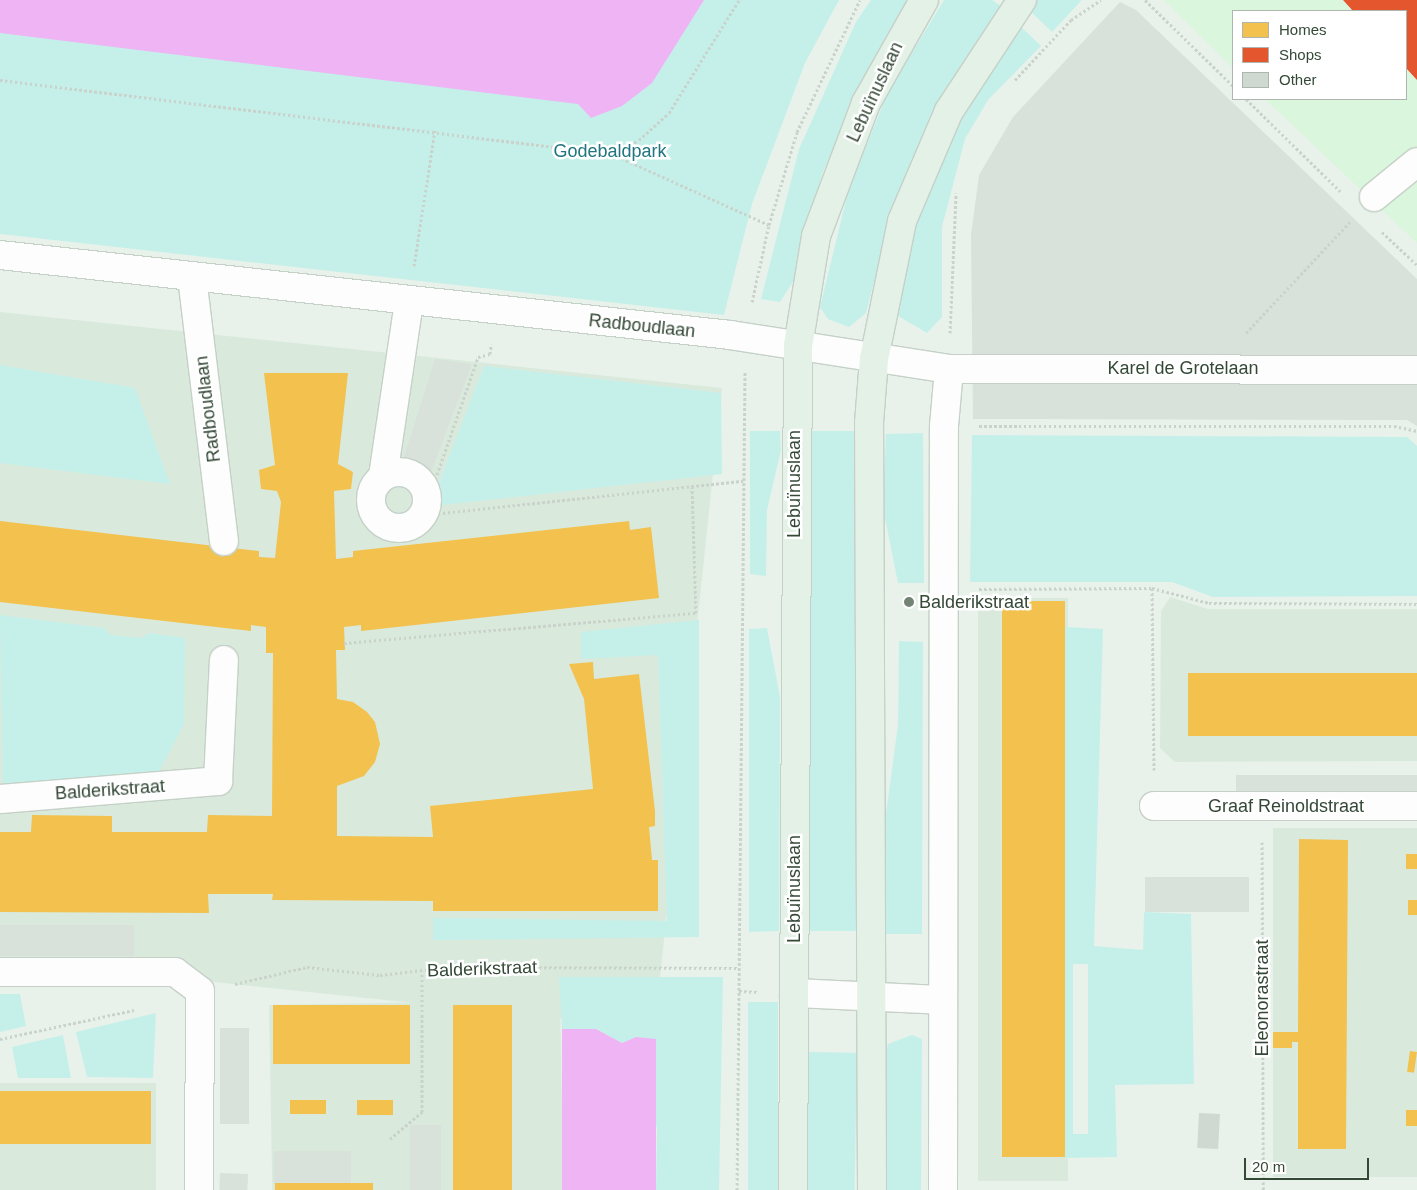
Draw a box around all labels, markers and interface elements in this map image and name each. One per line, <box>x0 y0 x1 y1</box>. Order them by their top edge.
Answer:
legend <box>1232 10 1407 100</box>
text: Homes <box>1279 21 1327 38</box>
street label: Lebuïnuslaan <box>842 38 908 146</box>
text: Shops <box>1279 46 1322 63</box>
text: Other <box>1279 71 1317 88</box>
park label: Godebaldpark <box>553 140 667 162</box>
street label: Radboudlaan <box>588 310 696 342</box>
street label: Radboudlaan <box>191 355 225 463</box>
street label: Karel de Grotelaan <box>1107 357 1259 379</box>
street label: Lebuïnuslaan <box>783 430 805 538</box>
place label: Balderikstraat <box>919 591 1029 613</box>
marker: Balderikstraat <box>903 596 915 608</box>
street label: Balderikstraat <box>54 775 166 805</box>
street label: Graaf Reinoldstraat <box>1208 795 1364 817</box>
street label: Lebuïnuslaan <box>783 835 805 943</box>
street label: Eleonorastraat <box>1251 939 1273 1057</box>
street label: Balderikstraat <box>427 956 537 982</box>
scale bar <box>1247 1148 1372 1180</box>
text: 20 m <box>1252 1158 1285 1175</box>

